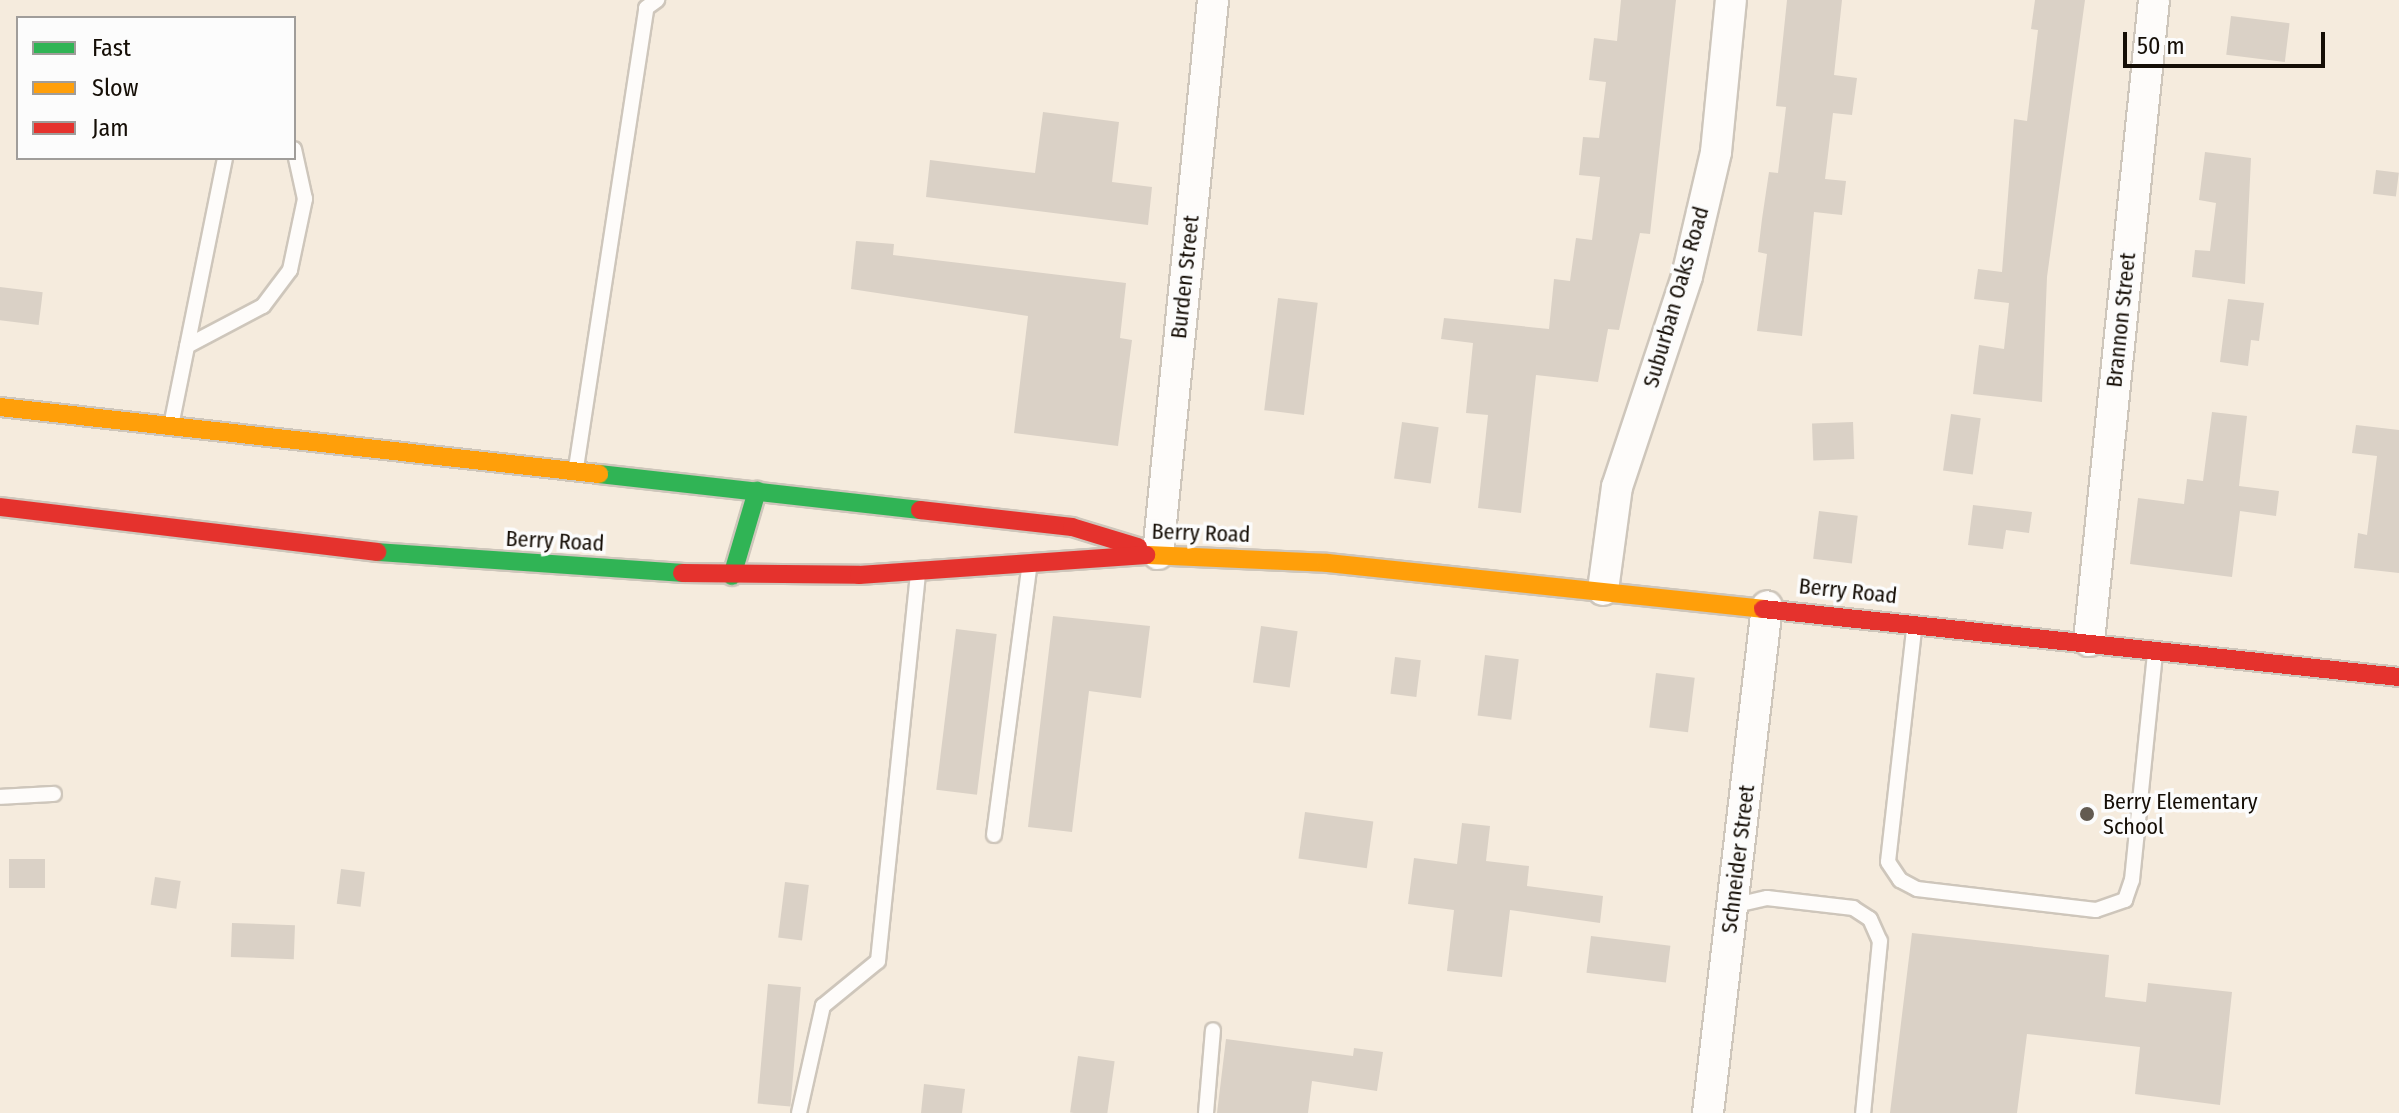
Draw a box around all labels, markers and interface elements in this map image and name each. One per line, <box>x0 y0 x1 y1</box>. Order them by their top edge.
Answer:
legend <box>16 16 296 160</box>
scale bar <box>2127 16 2329 66</box>
text: 50 m <box>2137 32 2185 60</box>
text: Fast <box>92 34 131 62</box>
text: Slow <box>92 74 138 102</box>
text: Jam <box>92 114 129 142</box>
street label: Suburban Oaks Road <box>1638 203 1714 391</box>
street label: Burden Street <box>1165 214 1205 340</box>
street label: Brannon Street <box>2101 251 2141 389</box>
street label: Berry Road <box>1151 518 1251 548</box>
street label: Berry Road <box>505 525 605 557</box>
street label: Berry Road <box>1797 573 1899 609</box>
street label: Schneider Street <box>1716 783 1760 935</box>
place label: Berry Elementary School <box>2103 788 2258 840</box>
marker: Berry Elementary School <box>2078 805 2096 823</box>

